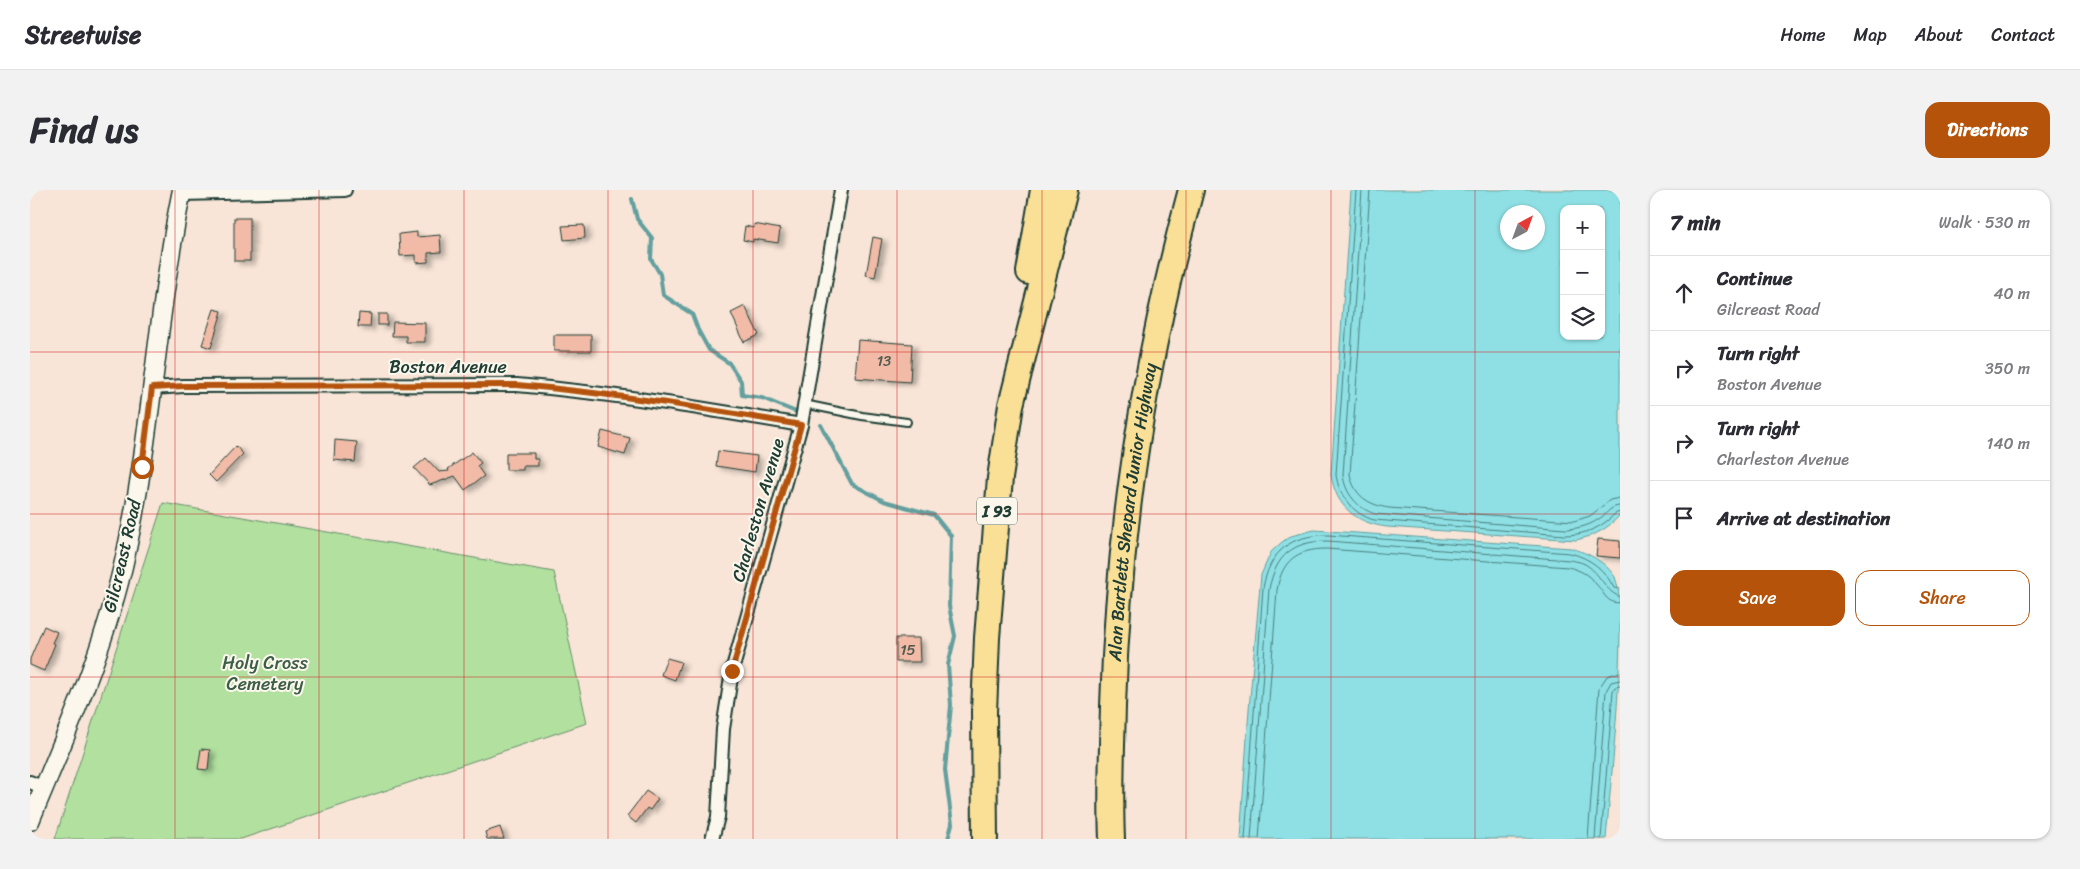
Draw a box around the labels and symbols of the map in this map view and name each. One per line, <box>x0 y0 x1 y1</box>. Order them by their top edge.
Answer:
north arrow <box>1500 205 1545 250</box>
house number: 13 <box>877 348 891 374</box>
street label: Boston Avenue <box>389 351 507 383</box>
street label: Alan Bartlett Shepard Junior Highway <box>1099 359 1167 663</box>
street label: Charleston Avenue <box>722 434 794 586</box>
route start <box>131 456 154 479</box>
street label: Gilcreast Road <box>93 495 151 616</box>
road number: I 93 <box>977 498 1017 524</box>
house number: 15 <box>900 637 916 663</box>
park label: Holy Cross Cemetery <box>222 647 308 700</box>
route end <box>721 660 744 683</box>

